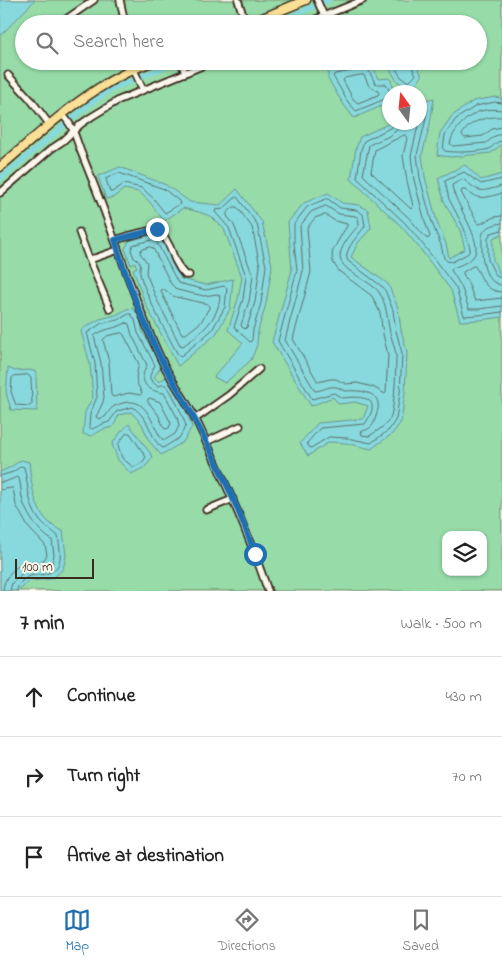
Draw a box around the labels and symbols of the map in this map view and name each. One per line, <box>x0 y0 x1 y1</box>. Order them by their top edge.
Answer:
north arrow <box>382 85 427 130</box>
route end <box>146 218 169 241</box>
route start <box>244 543 267 566</box>
scale bar <box>15 556 94 579</box>

